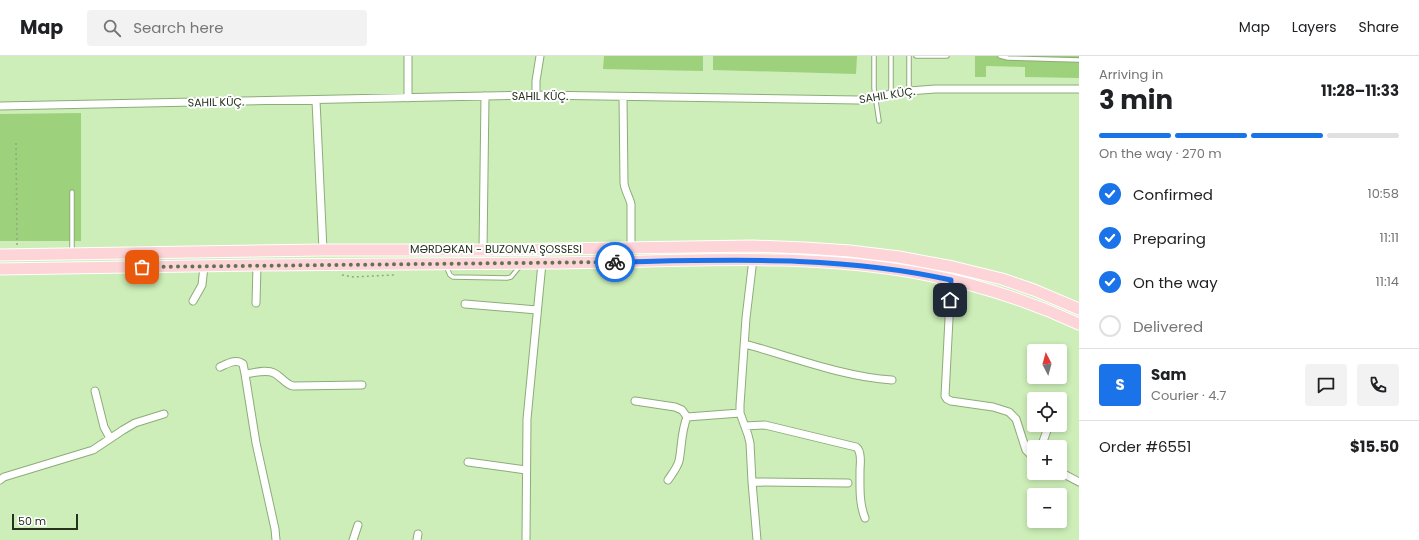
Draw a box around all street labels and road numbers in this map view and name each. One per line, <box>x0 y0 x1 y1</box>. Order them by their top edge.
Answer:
street label: SAHIL KÜÇ. <box>858 83 916 107</box>
street label: SAHIL KÜÇ. <box>512 88 568 104</box>
street label: SAHIL KÜÇ. <box>188 94 244 110</box>
street label: MƏRDƏKAN - BUZONVA ŞOSSESI <box>410 241 582 257</box>

